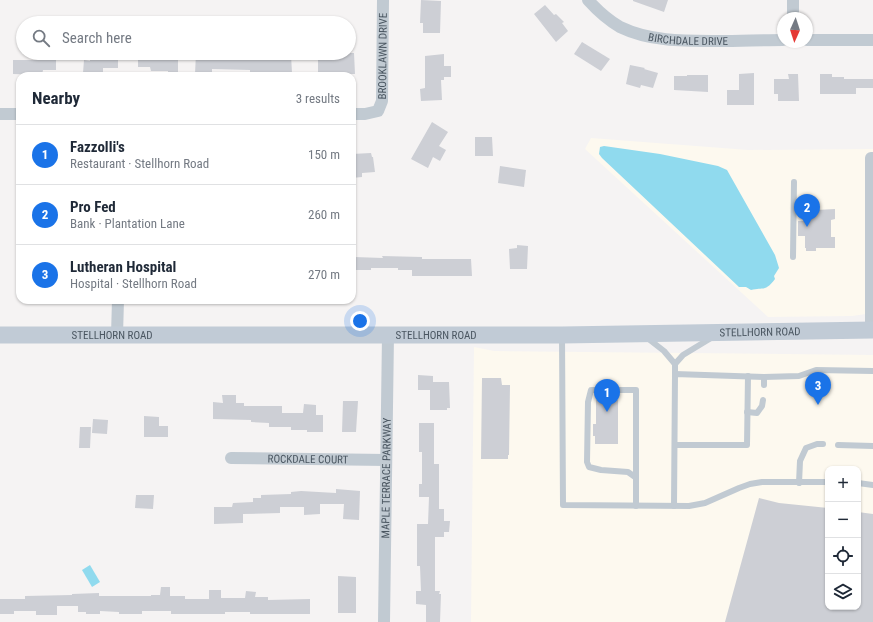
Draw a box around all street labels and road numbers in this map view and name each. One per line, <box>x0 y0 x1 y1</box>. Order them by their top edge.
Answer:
street label: BROOKLAWN DRIVE <box>376 12 389 100</box>
street label: BIRCHDALE DRIVE <box>647 30 729 48</box>
street label: STELLHORN ROAD <box>719 325 801 339</box>
street label: STELLHORN ROAD <box>71 329 153 342</box>
street label: STELLHORN ROAD <box>395 329 477 342</box>
street label: MAPLE TERRACE PARKWAY <box>379 417 393 538</box>
street label: ROCKDALE COURT <box>268 452 349 466</box>

